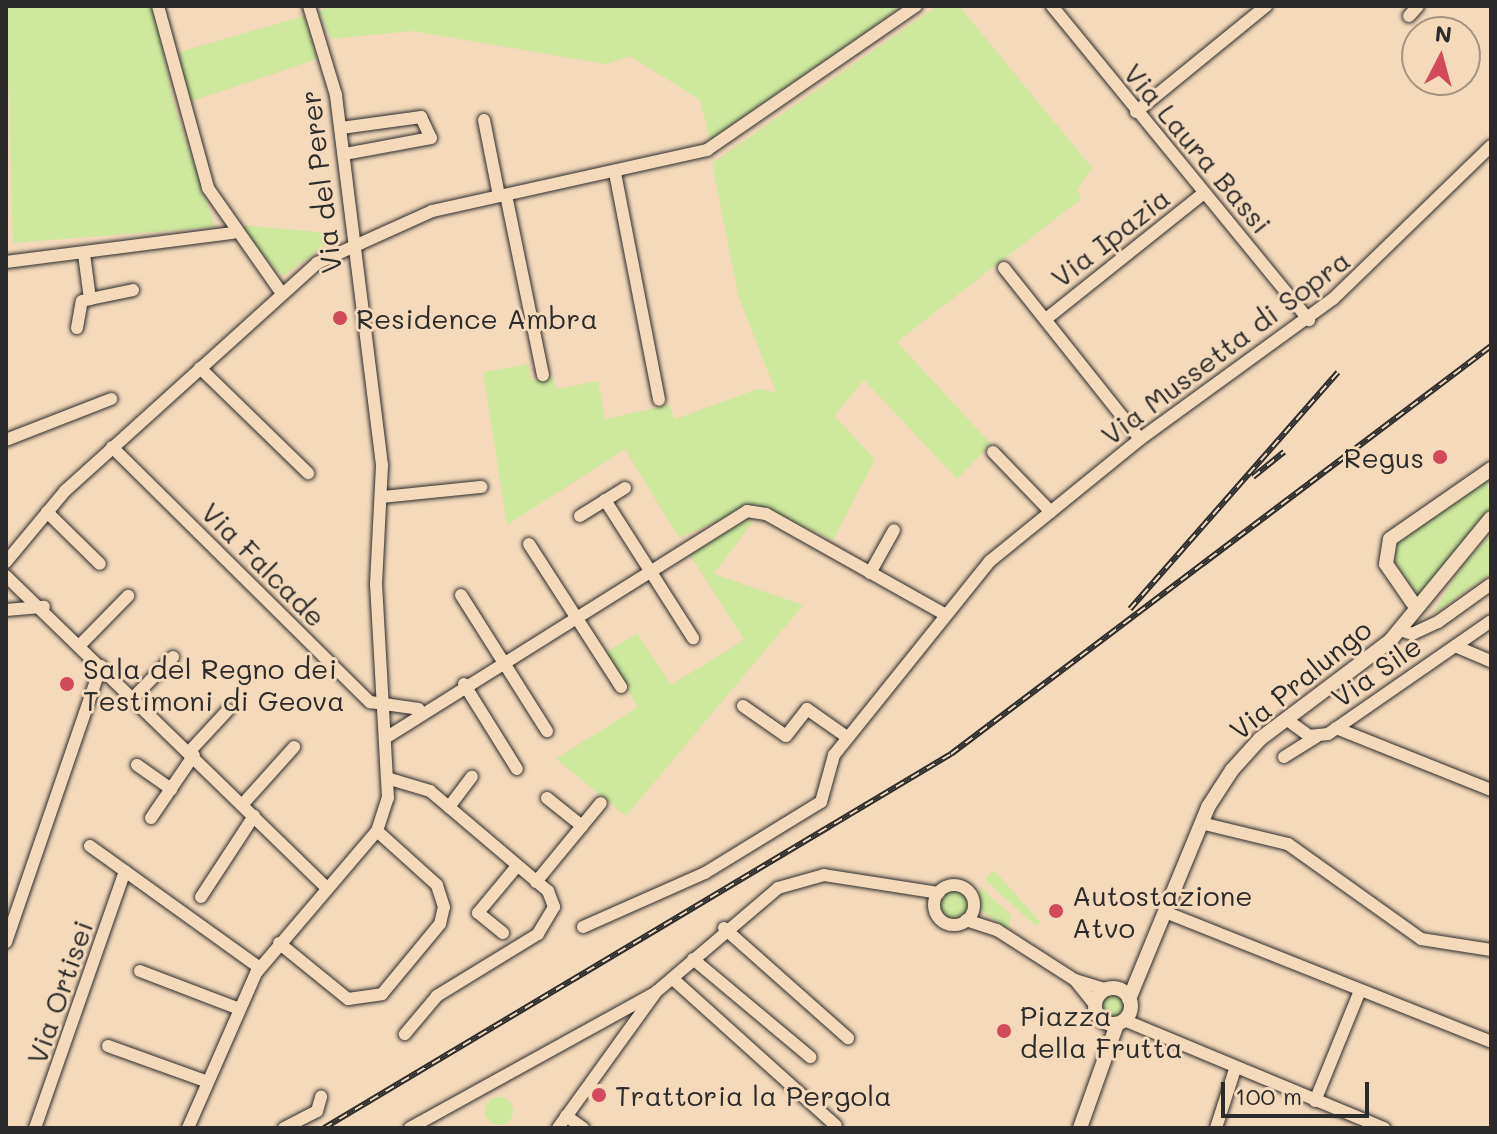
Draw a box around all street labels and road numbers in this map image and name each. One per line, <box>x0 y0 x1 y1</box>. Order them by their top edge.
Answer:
street label: Via Laura Bassi <box>1117 56 1279 240</box>
street label: Via del Perer <box>292 89 348 275</box>
street label: Via Ipazia <box>1044 180 1176 294</box>
street label: Via Mussetta di Sopra <box>1094 243 1356 451</box>
street label: Via Falcade <box>195 495 333 633</box>
street label: Via Pralungo <box>1222 612 1378 746</box>
street label: Via Sile <box>1325 628 1427 714</box>
street label: Via Ortisei <box>19 916 99 1068</box>

